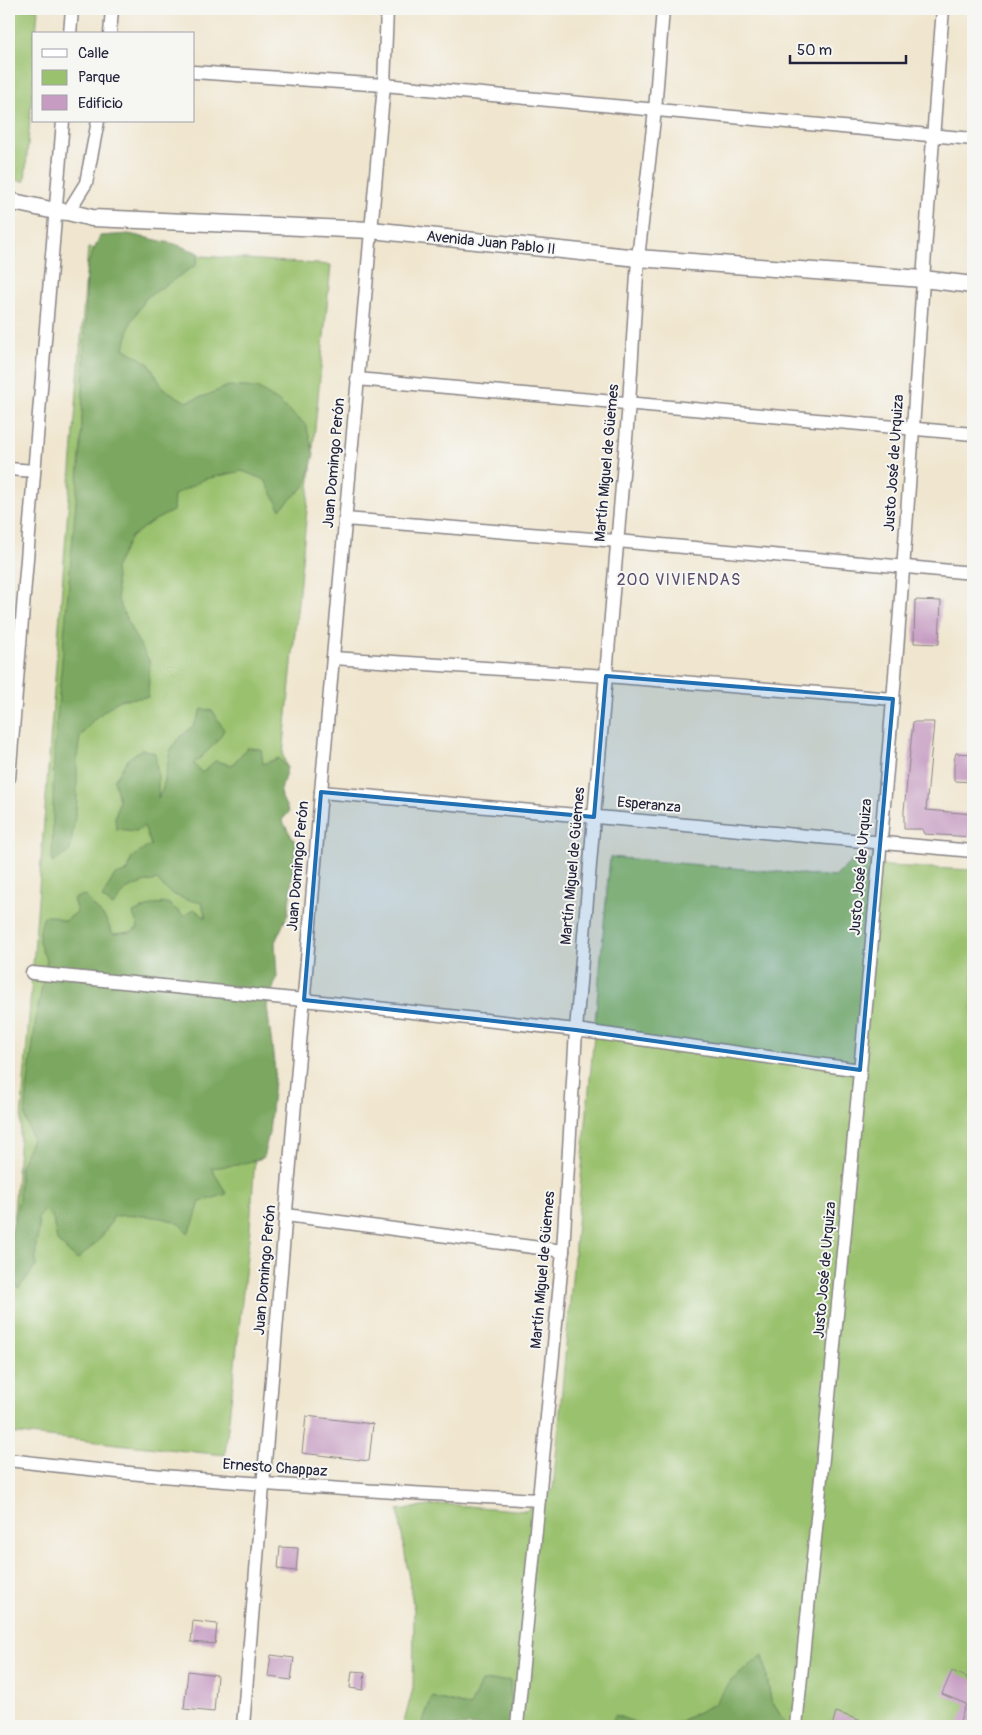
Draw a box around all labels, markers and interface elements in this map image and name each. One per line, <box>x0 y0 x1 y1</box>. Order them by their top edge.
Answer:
legend <box>32 32 195 122</box>
scale bar <box>790 32 906 64</box>
text: 50 m <box>797 41 832 60</box>
text: Calle <box>78 44 109 63</box>
text: Parque <box>78 68 121 87</box>
text: Edificio <box>78 94 123 113</box>
street label: Avenida Juan Pablo II <box>425 227 557 259</box>
street label: Martín Miguel de Güemes <box>591 383 623 543</box>
street label: Justo José de Urquiza <box>880 394 908 532</box>
street label: Juan Domingo Perón <box>319 397 349 529</box>
district label: 200 VIVIENDAS <box>617 570 741 590</box>
street label: Martín Miguel de Güemes <box>557 786 589 946</box>
street label: Esperanza <box>616 793 682 817</box>
street label: Justo José de Urquiza <box>846 798 876 936</box>
street label: Juan Domingo Perón <box>283 800 313 932</box>
street label: Martín Miguel de Güemes <box>527 1190 559 1350</box>
street label: Justo José de Urquiza <box>810 1201 840 1339</box>
street label: Juan Domingo Perón <box>250 1204 280 1336</box>
street label: Ernesto Chappaz <box>222 1455 328 1481</box>

